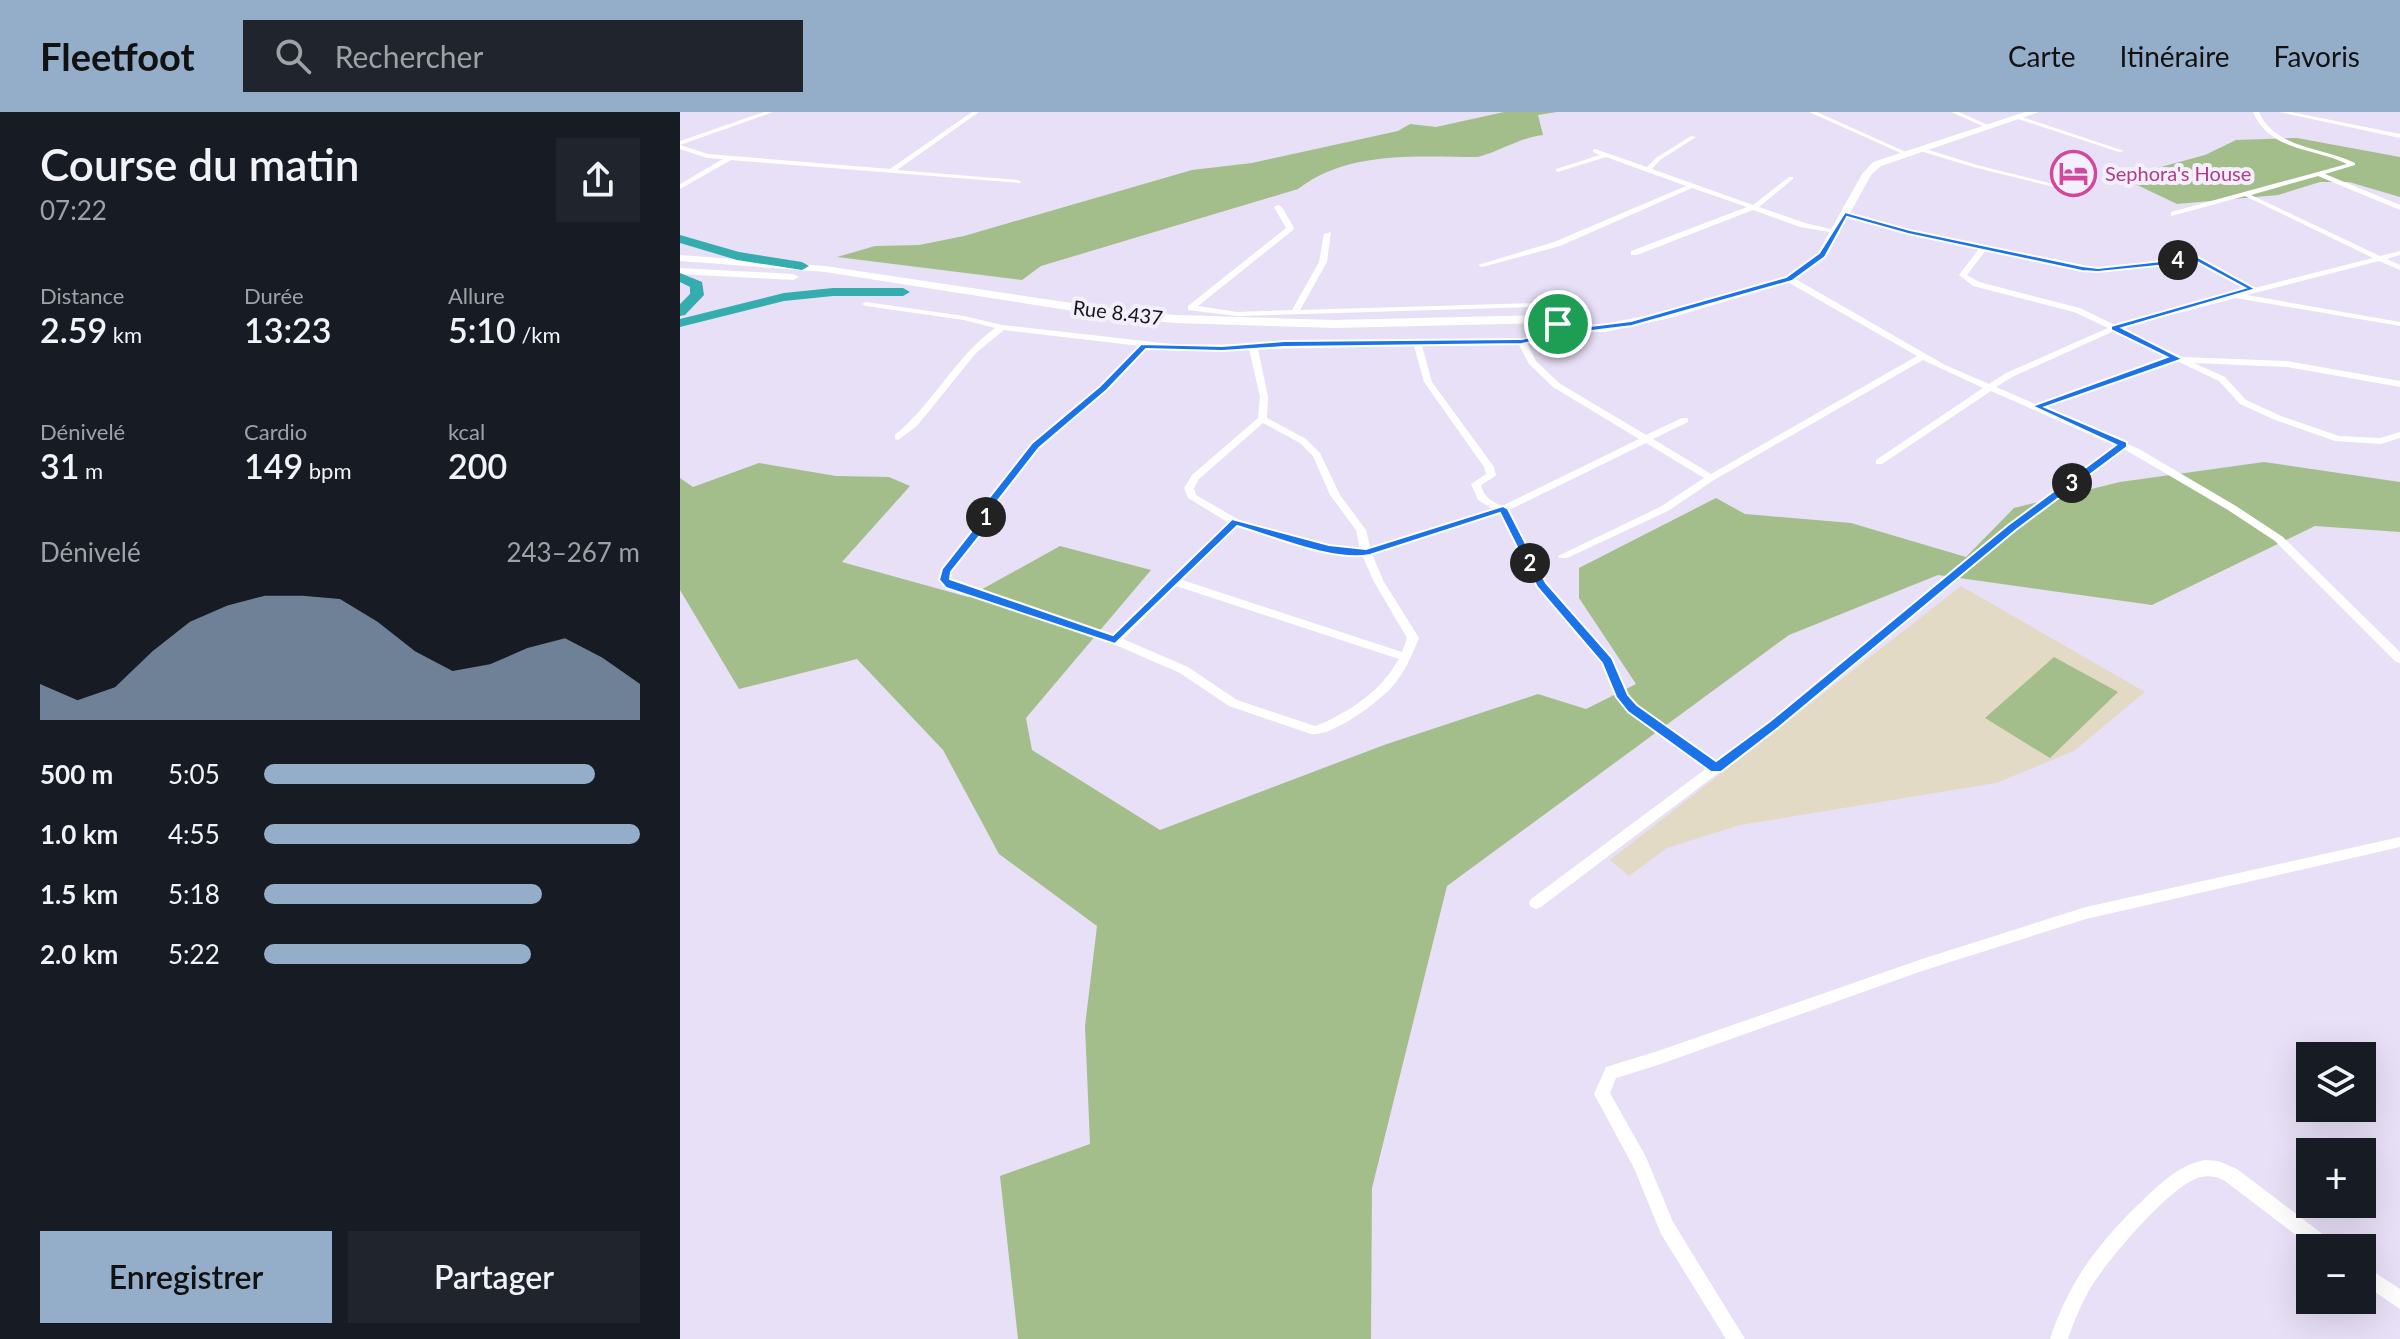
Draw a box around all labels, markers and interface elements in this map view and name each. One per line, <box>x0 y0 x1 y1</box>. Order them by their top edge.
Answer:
search box <box>243 20 803 92</box>
text: Fleetfoot <box>40 33 195 79</box>
icon: search <box>271 34 315 78</box>
text: Rechercher <box>335 38 483 74</box>
text: Carte <box>2008 39 2075 73</box>
text: Itinéraire <box>2119 39 2230 73</box>
text: Favoris <box>2274 39 2360 73</box>
text: Course du matin <box>40 138 359 190</box>
button: share <box>556 138 640 222</box>
hotel icon: Sephora's House <box>2050 149 2098 197</box>
place label: Sephora's House <box>2105 161 2251 185</box>
text: 07:22 <box>40 194 107 226</box>
pin: 4 <box>2158 240 2198 280</box>
text: 4 <box>2172 246 2184 273</box>
text: Distance <box>40 282 124 309</box>
text: Durée <box>244 282 304 309</box>
text: Allure <box>448 282 505 309</box>
pin <box>1524 290 1592 358</box>
street label: Rue 8.437 <box>1072 295 1164 329</box>
icon: arrive <box>1536 302 1580 346</box>
text: 2.59 <box>40 309 107 350</box>
text: 13:23 <box>244 309 332 350</box>
text: 5:10 <box>448 309 516 350</box>
text: km <box>107 321 142 348</box>
text: /km <box>516 321 561 348</box>
text: Dénivelé <box>40 418 125 445</box>
text: Cardio <box>244 418 307 445</box>
text: kcal <box>448 418 485 445</box>
text: 31 <box>40 445 79 486</box>
text: 149 <box>244 445 303 486</box>
text: 200 <box>448 445 507 486</box>
text: m <box>79 457 103 484</box>
text: bpm <box>303 457 352 484</box>
pin: 3 <box>2052 463 2092 503</box>
text: 3 <box>2066 469 2078 496</box>
pin: 1 <box>966 497 1006 537</box>
text: 1 <box>980 503 992 530</box>
text: Dénivelé <box>40 536 141 568</box>
text: 243–267 m <box>506 536 640 568</box>
pin: 2 <box>1510 543 1550 583</box>
text: 2 <box>1524 549 1536 576</box>
text: 500 m <box>40 758 113 790</box>
text: 5:05 <box>168 758 220 790</box>
text: 1.0 km <box>40 818 118 850</box>
text: 4:55 <box>168 818 220 850</box>
text: 1.5 km <box>40 878 118 910</box>
text: 5:18 <box>168 878 220 910</box>
text: 2.0 km <box>40 938 118 970</box>
text: 5:22 <box>168 938 220 970</box>
map controls <box>2296 1042 2376 1314</box>
button: layers <box>2296 1042 2376 1122</box>
button: + <box>2296 1138 2376 1218</box>
button: Enregistrer <box>40 1231 332 1323</box>
button: Partager <box>348 1231 640 1323</box>
button: − <box>2296 1234 2376 1314</box>

